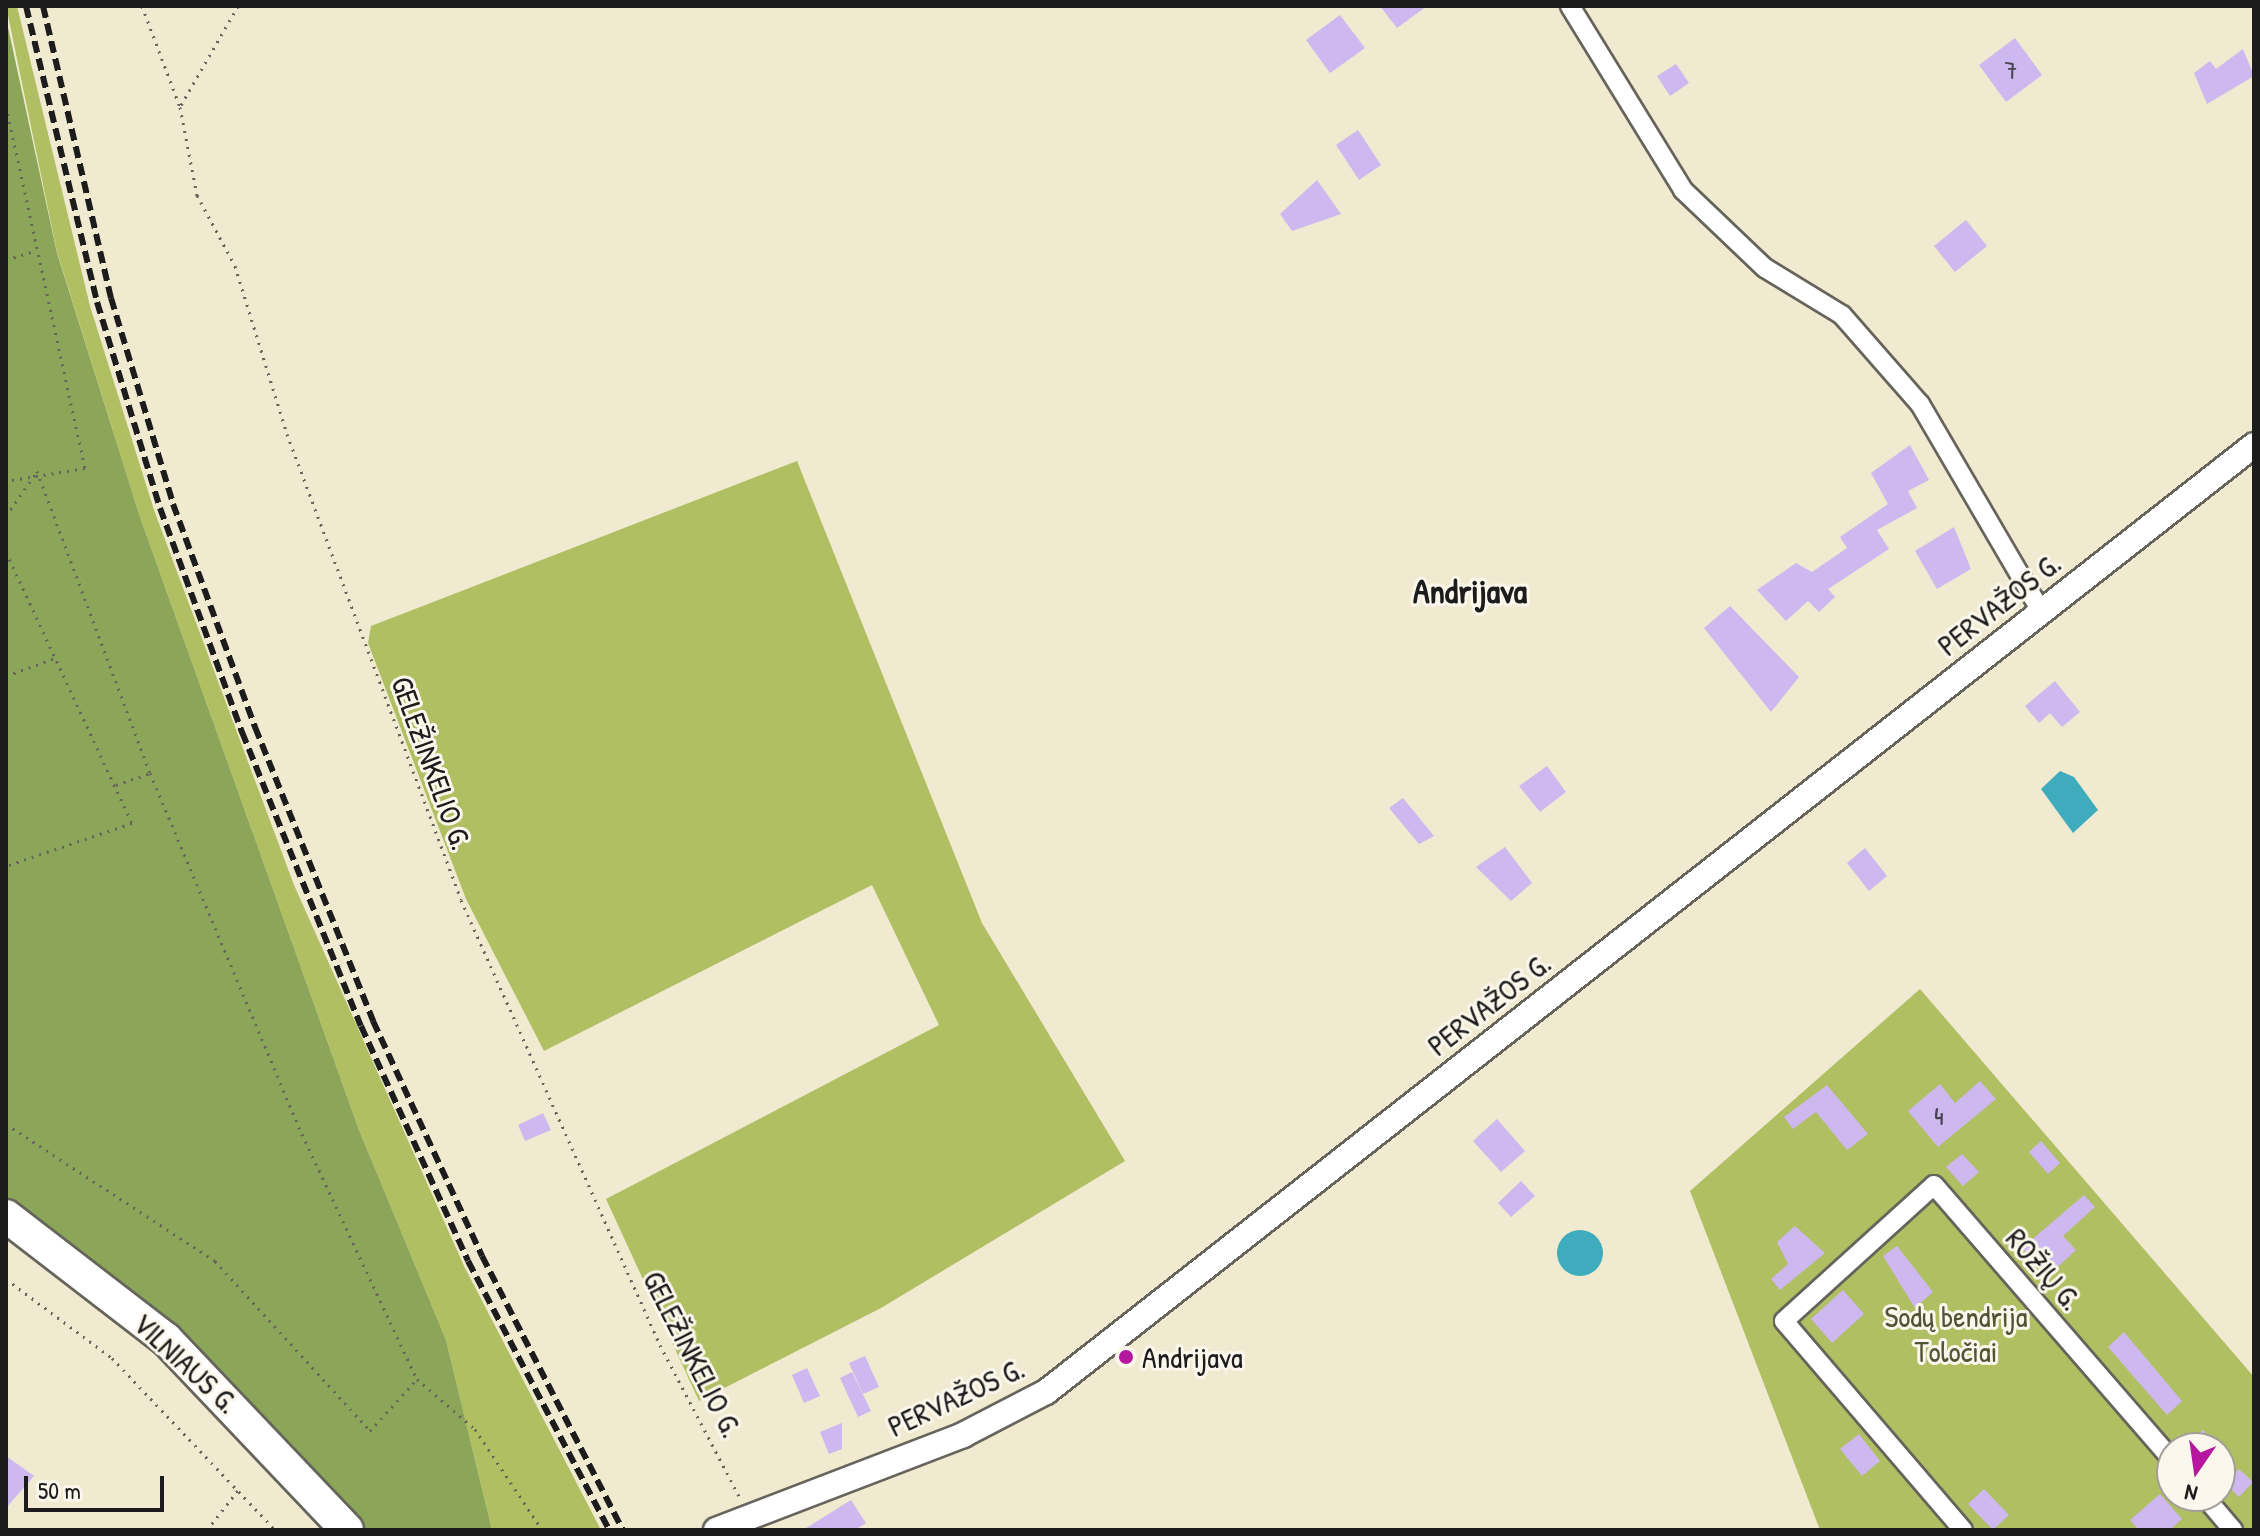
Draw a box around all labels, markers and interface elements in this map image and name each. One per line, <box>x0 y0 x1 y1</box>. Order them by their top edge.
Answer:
house number: 7 <box>2005 54 2017 86</box>
street label: PERVAŽOS G. <box>1930 545 2068 663</box>
district label: Andrijava <box>1413 572 1527 612</box>
street label: GELEŽINKELIO G. <box>384 671 480 855</box>
street label: PERVAŽOS G. <box>1420 945 1558 1063</box>
house number: 4 <box>1934 1100 1944 1132</box>
street label: ROŽIŲ G. <box>1999 1221 2089 1317</box>
street label: GELEŽINKELIO G. <box>636 1265 750 1443</box>
park label: Sodų bendrija Toločiai <box>1884 1298 2028 1368</box>
street label: VILNIAUS G. <box>126 1305 246 1421</box>
place label: Andrijava <box>1142 1339 1243 1375</box>
marker: Andrijava <box>1117 1348 1135 1366</box>
street label: PERVAŽOS G. <box>882 1350 1030 1444</box>
north arrow <box>2156 1432 2236 1512</box>
scale bar <box>28 1460 168 1510</box>
text: 50 m <box>38 1474 81 1506</box>
text: N <box>2182 1478 2200 1509</box>

